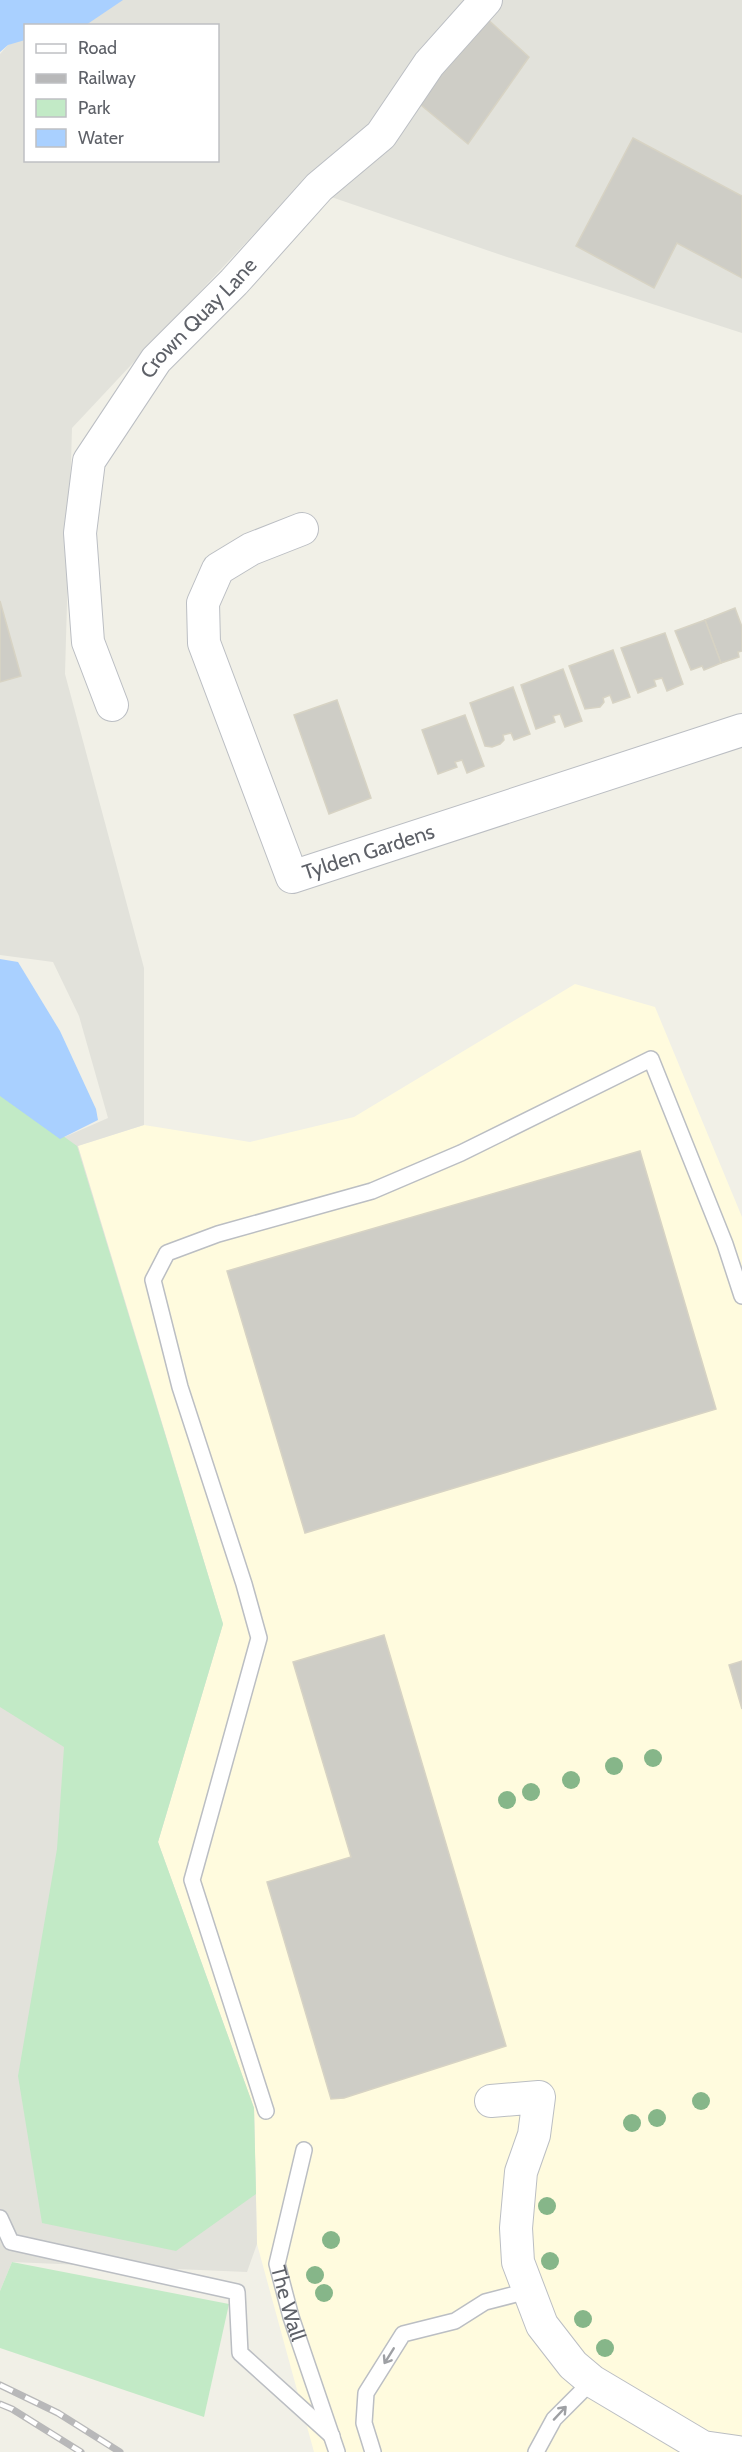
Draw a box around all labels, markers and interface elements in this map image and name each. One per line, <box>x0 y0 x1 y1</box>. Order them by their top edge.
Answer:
legend <box>24 24 219 162</box>
text: Road <box>78 37 117 59</box>
text: Railway <box>78 67 136 89</box>
text: Park <box>78 97 111 119</box>
text: Water <box>78 127 124 149</box>
street label: Crown Quay Lane <box>135 252 262 383</box>
street label: Tylden Gardens <box>299 818 438 885</box>
street label: The Wall <box>266 2263 311 2344</box>
one-way arrow <box>383 2347 396 2364</box>
one-way arrow <box>552 2406 567 2421</box>

